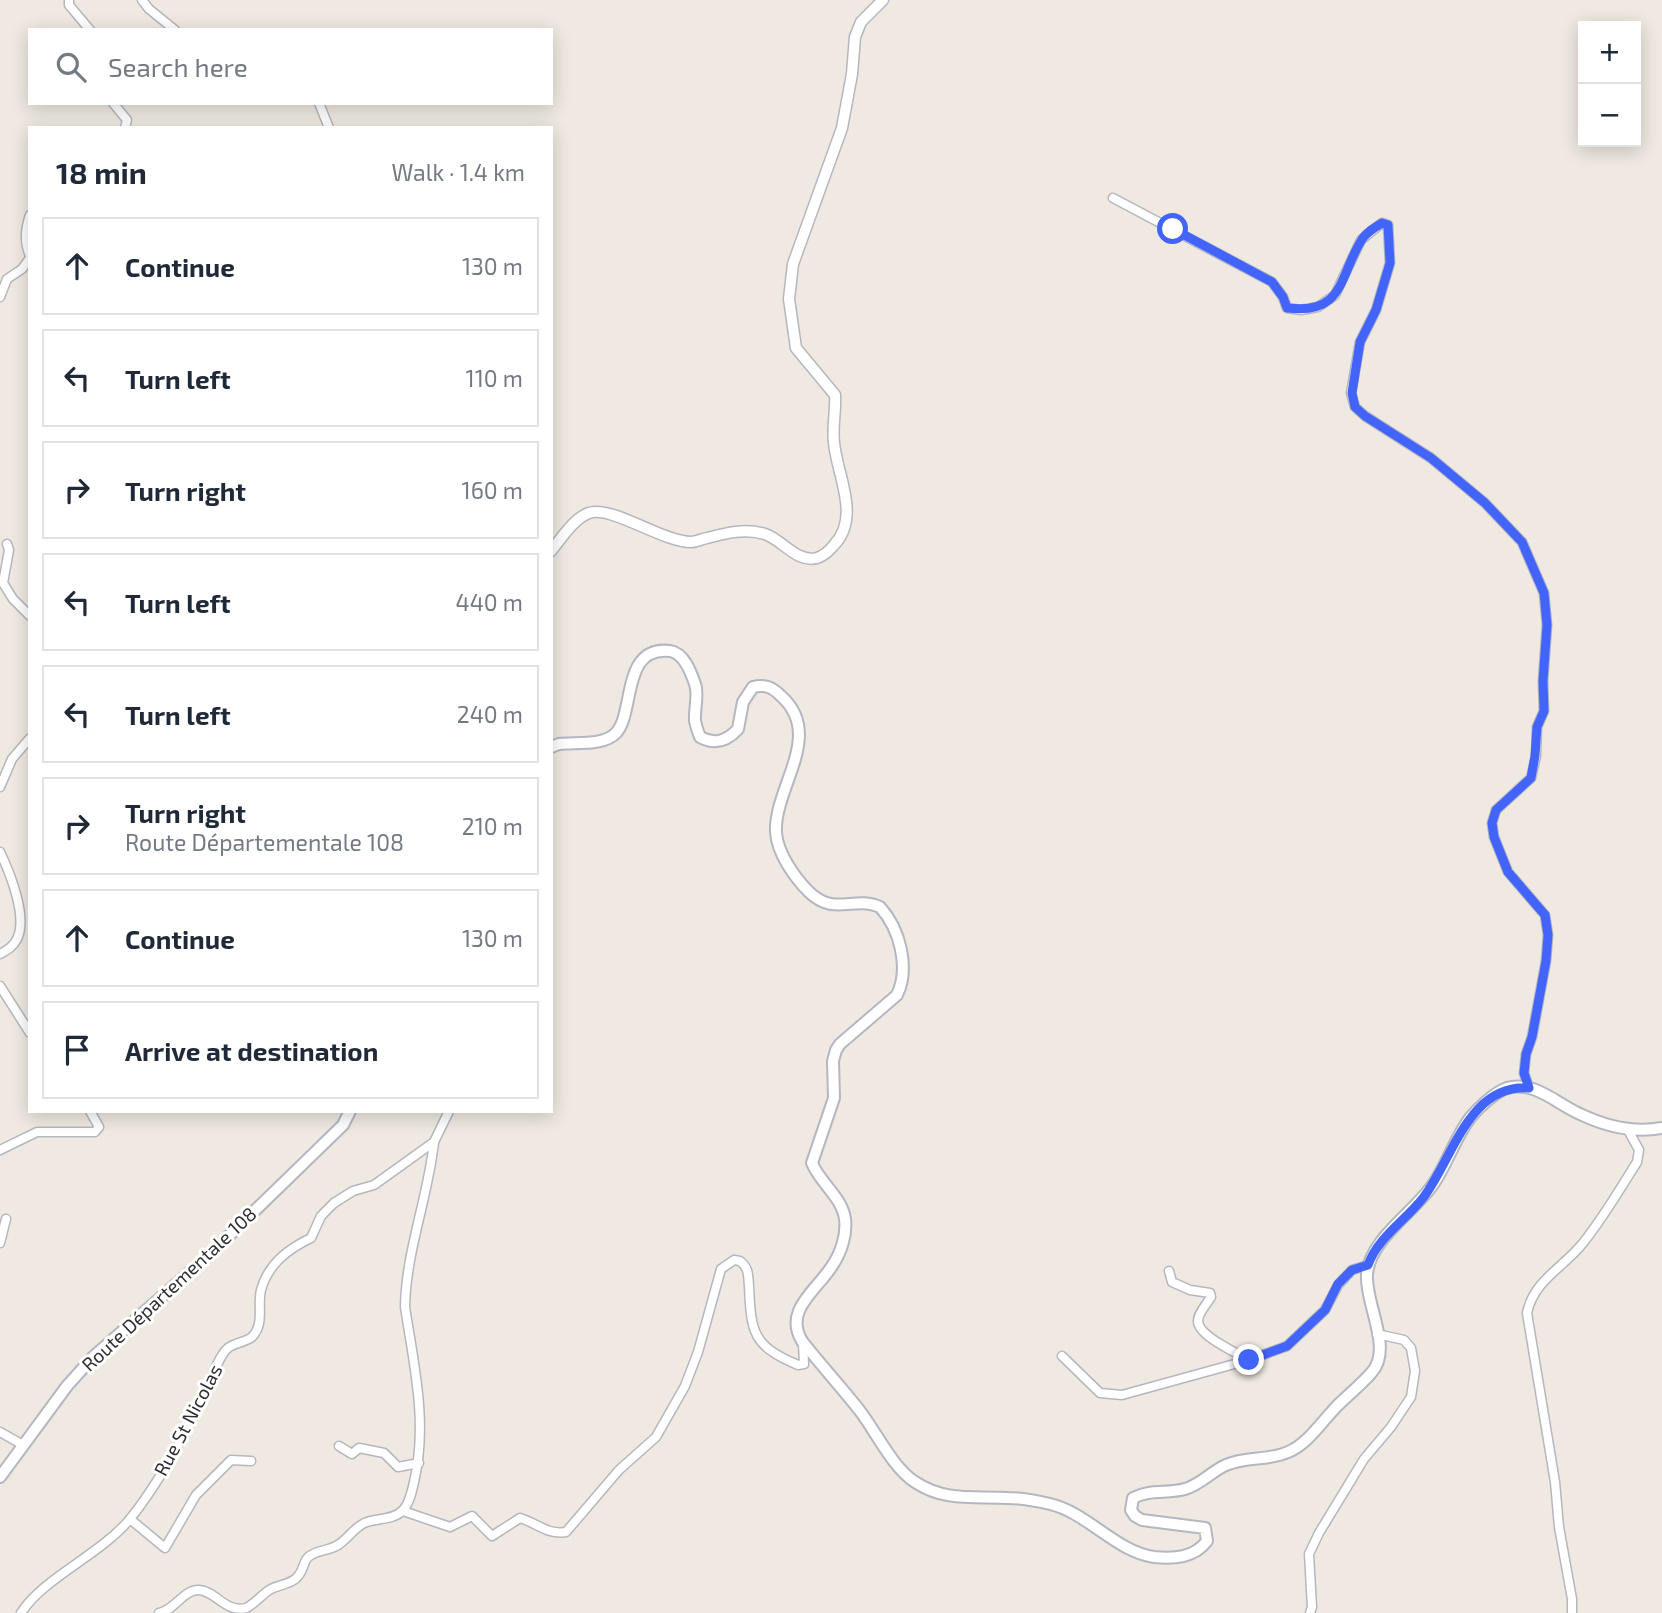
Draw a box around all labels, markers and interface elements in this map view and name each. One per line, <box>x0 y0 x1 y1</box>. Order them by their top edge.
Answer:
map controls <box>1578 21 1641 147</box>
button: + <box>1578 21 1641 84</box>
search box <box>28 28 553 105</box>
icon: search <box>52 48 90 86</box>
text: Search here <box>108 51 248 82</box>
button: − <box>1578 84 1641 147</box>
text: 18 min <box>56 154 147 190</box>
text: Walk · 1.4 km <box>392 158 525 186</box>
route start <box>1157 213 1188 244</box>
icon: ahead <box>58 247 96 285</box>
text: Continue <box>125 251 235 282</box>
text: 130 m <box>462 252 523 280</box>
icon: left <box>58 359 96 397</box>
text: Turn left <box>125 363 231 394</box>
text: 110 m <box>466 364 523 392</box>
icon: right <box>58 471 96 509</box>
text: Turn right <box>125 475 246 506</box>
text: 160 m <box>462 476 523 504</box>
icon: left <box>58 583 96 621</box>
text: Turn left <box>125 587 231 618</box>
text: 440 m <box>456 588 523 616</box>
icon: left <box>58 695 96 733</box>
text: Turn left <box>125 699 231 730</box>
text: 240 m <box>457 700 523 728</box>
text: Turn right <box>125 797 246 828</box>
icon: right <box>58 807 96 845</box>
text: 210 m <box>462 812 523 840</box>
text: Route Départementale 108 <box>125 828 404 856</box>
icon: ahead <box>58 919 96 957</box>
text: Continue <box>125 923 235 954</box>
text: 130 m <box>462 924 523 952</box>
icon: arrive <box>58 1031 96 1069</box>
text: Arrive at destination <box>125 1035 378 1066</box>
street label: Route Départementale 108 <box>77 1202 261 1376</box>
route end <box>1233 1344 1264 1375</box>
street label: Rue St Nicolas <box>149 1360 227 1479</box>

